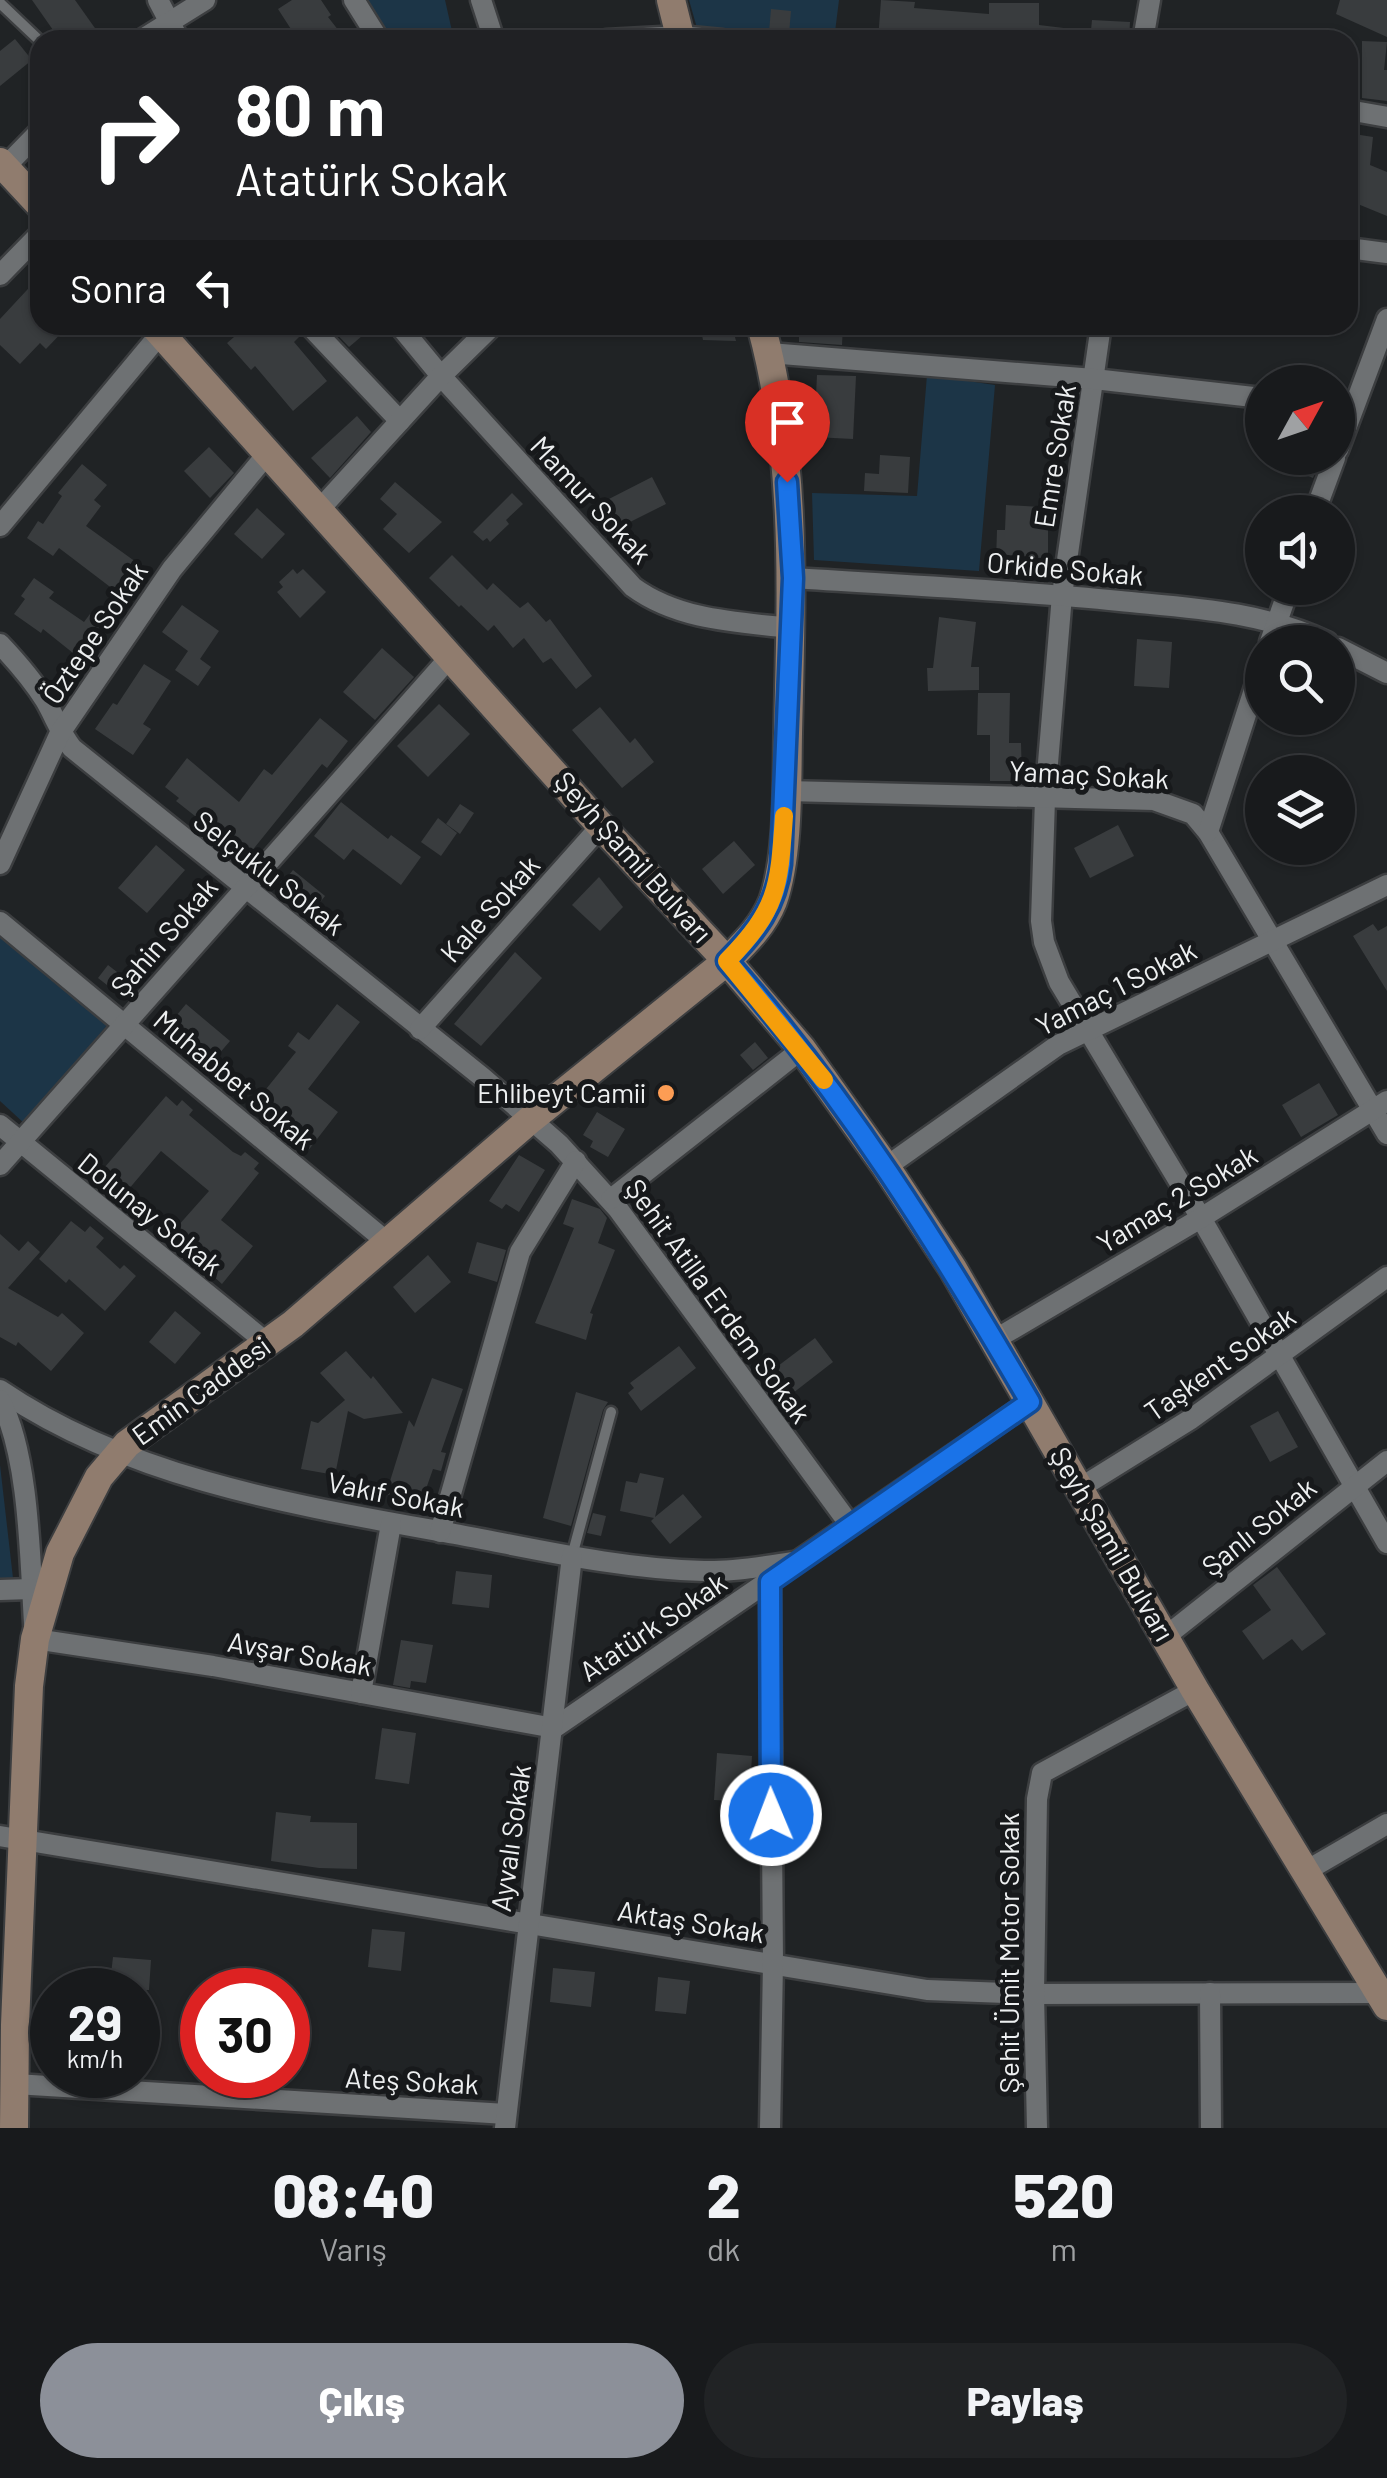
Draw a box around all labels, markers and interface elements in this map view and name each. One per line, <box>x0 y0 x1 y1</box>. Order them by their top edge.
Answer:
text: 80 m <box>235 66 385 150</box>
icon: right <box>70 70 200 200</box>
text: Atatürk Sokak <box>235 151 508 205</box>
icon: left <box>187 260 242 315</box>
text: Sonra <box>70 265 167 311</box>
north arrow <box>1245 365 1355 475</box>
map controls <box>1245 365 1355 865</box>
pin <box>745 380 830 483</box>
street label: Emre Sokak <box>1026 382 1082 530</box>
icon: arrive <box>760 395 815 450</box>
street label: Mamur Sokak <box>524 428 659 570</box>
button: sound <box>1245 495 1355 605</box>
street label: Orkide Sokak <box>985 544 1145 592</box>
street label: Öztepe Sokak <box>34 555 154 710</box>
button: search <box>1245 625 1355 735</box>
street label: Yamaç Sokak <box>1008 753 1170 795</box>
button: layers <box>1245 755 1355 865</box>
street label: Şeyh Şamil Bulvarı <box>548 764 719 949</box>
street label: Selçuklu Sokak <box>187 803 352 942</box>
street label: Kale Sokak <box>432 848 546 969</box>
street label: Şahin Sokak <box>103 870 224 1003</box>
street label: Yamaç 1 Sokak <box>1030 932 1202 1042</box>
street label: Muhabbet Sokak <box>147 1002 322 1156</box>
place label: Ehlibeyt Camii <box>477 1075 646 1109</box>
marker: Ehlibeyt Camii <box>655 1082 677 1104</box>
street label: Yamaç 2 Sokak <box>1090 1137 1263 1259</box>
street label: Dolunay Sokak <box>72 1145 230 1282</box>
street label: Şehit Atilla Erdem Sokak <box>619 1172 819 1429</box>
street label: Taşkent Sokak <box>1137 1299 1301 1428</box>
street label: Emin Caddesi <box>125 1329 276 1452</box>
street label: Şeyh Şamil Bulvarı <box>1044 1440 1182 1647</box>
street label: Vakıf Sokak <box>325 1464 468 1524</box>
street label: Şanlı Sokak <box>1194 1470 1322 1583</box>
street label: Atatürk Sokak <box>573 1565 732 1688</box>
street label: Avşar Sokak <box>225 1624 375 1682</box>
street label: Ayvalı Sokak <box>483 1762 537 1914</box>
position arrow <box>719 1763 823 1867</box>
street label: Şehit Ümit Motor Sokak <box>991 1813 1025 2093</box>
street label: Aktaş Sokak <box>615 1893 767 1949</box>
speed limit sign: 30 <box>180 1968 310 2098</box>
text: 29 <box>68 1991 122 2051</box>
text: km/h <box>67 2043 123 2073</box>
street label: Ateş Sokak <box>344 2060 480 2100</box>
text: 08:40 <box>273 2158 434 2230</box>
text: 2 <box>707 2158 741 2230</box>
text: 520 <box>1013 2158 1114 2230</box>
text: Varış <box>319 2229 387 2267</box>
text: dk <box>707 2229 740 2267</box>
text: m <box>1051 2229 1077 2267</box>
button: Çıkış <box>40 2343 684 2458</box>
button: Paylaş <box>704 2343 1347 2458</box>

